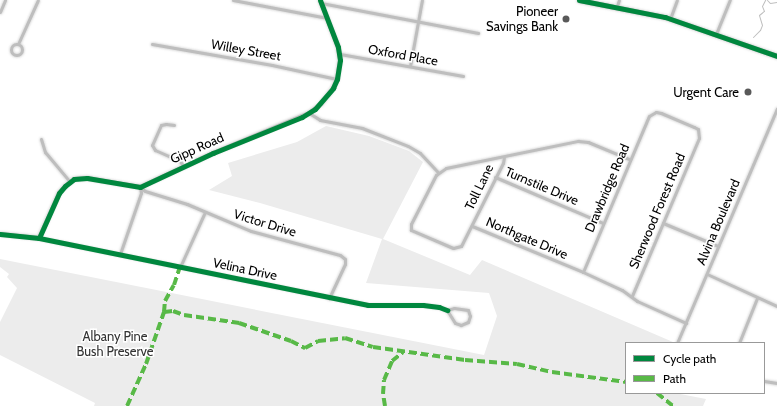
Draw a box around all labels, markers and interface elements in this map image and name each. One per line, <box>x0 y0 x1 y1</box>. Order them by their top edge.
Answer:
place label: Pioneer Savings Bank <box>486 4 558 35</box>
marker: Pioneer Savings Bank <box>561 14 571 24</box>
street label: Willey Street <box>210 36 282 64</box>
street label: Oxford Place <box>367 41 439 69</box>
place label: Urgent Care <box>673 84 739 100</box>
marker: Urgent Care <box>742 86 754 98</box>
street label: Gipp Road <box>168 129 226 167</box>
street label: Drawbridge Road <box>581 141 633 235</box>
street label: Sherwood Forest Road <box>626 151 688 271</box>
street label: Toll Lane <box>461 162 497 212</box>
street label: Turnstile Drive <box>503 164 581 208</box>
street label: Alvina Boulevard <box>693 177 743 267</box>
street label: Victor Drive <box>232 206 298 240</box>
street label: Northgate Drive <box>484 214 570 262</box>
street label: Velina Drive <box>211 255 279 283</box>
park label: Albany Pine Bush Preserve <box>77 329 153 360</box>
legend <box>625 342 765 394</box>
text: Cycle path <box>663 351 716 366</box>
text: Path <box>663 371 686 386</box>

